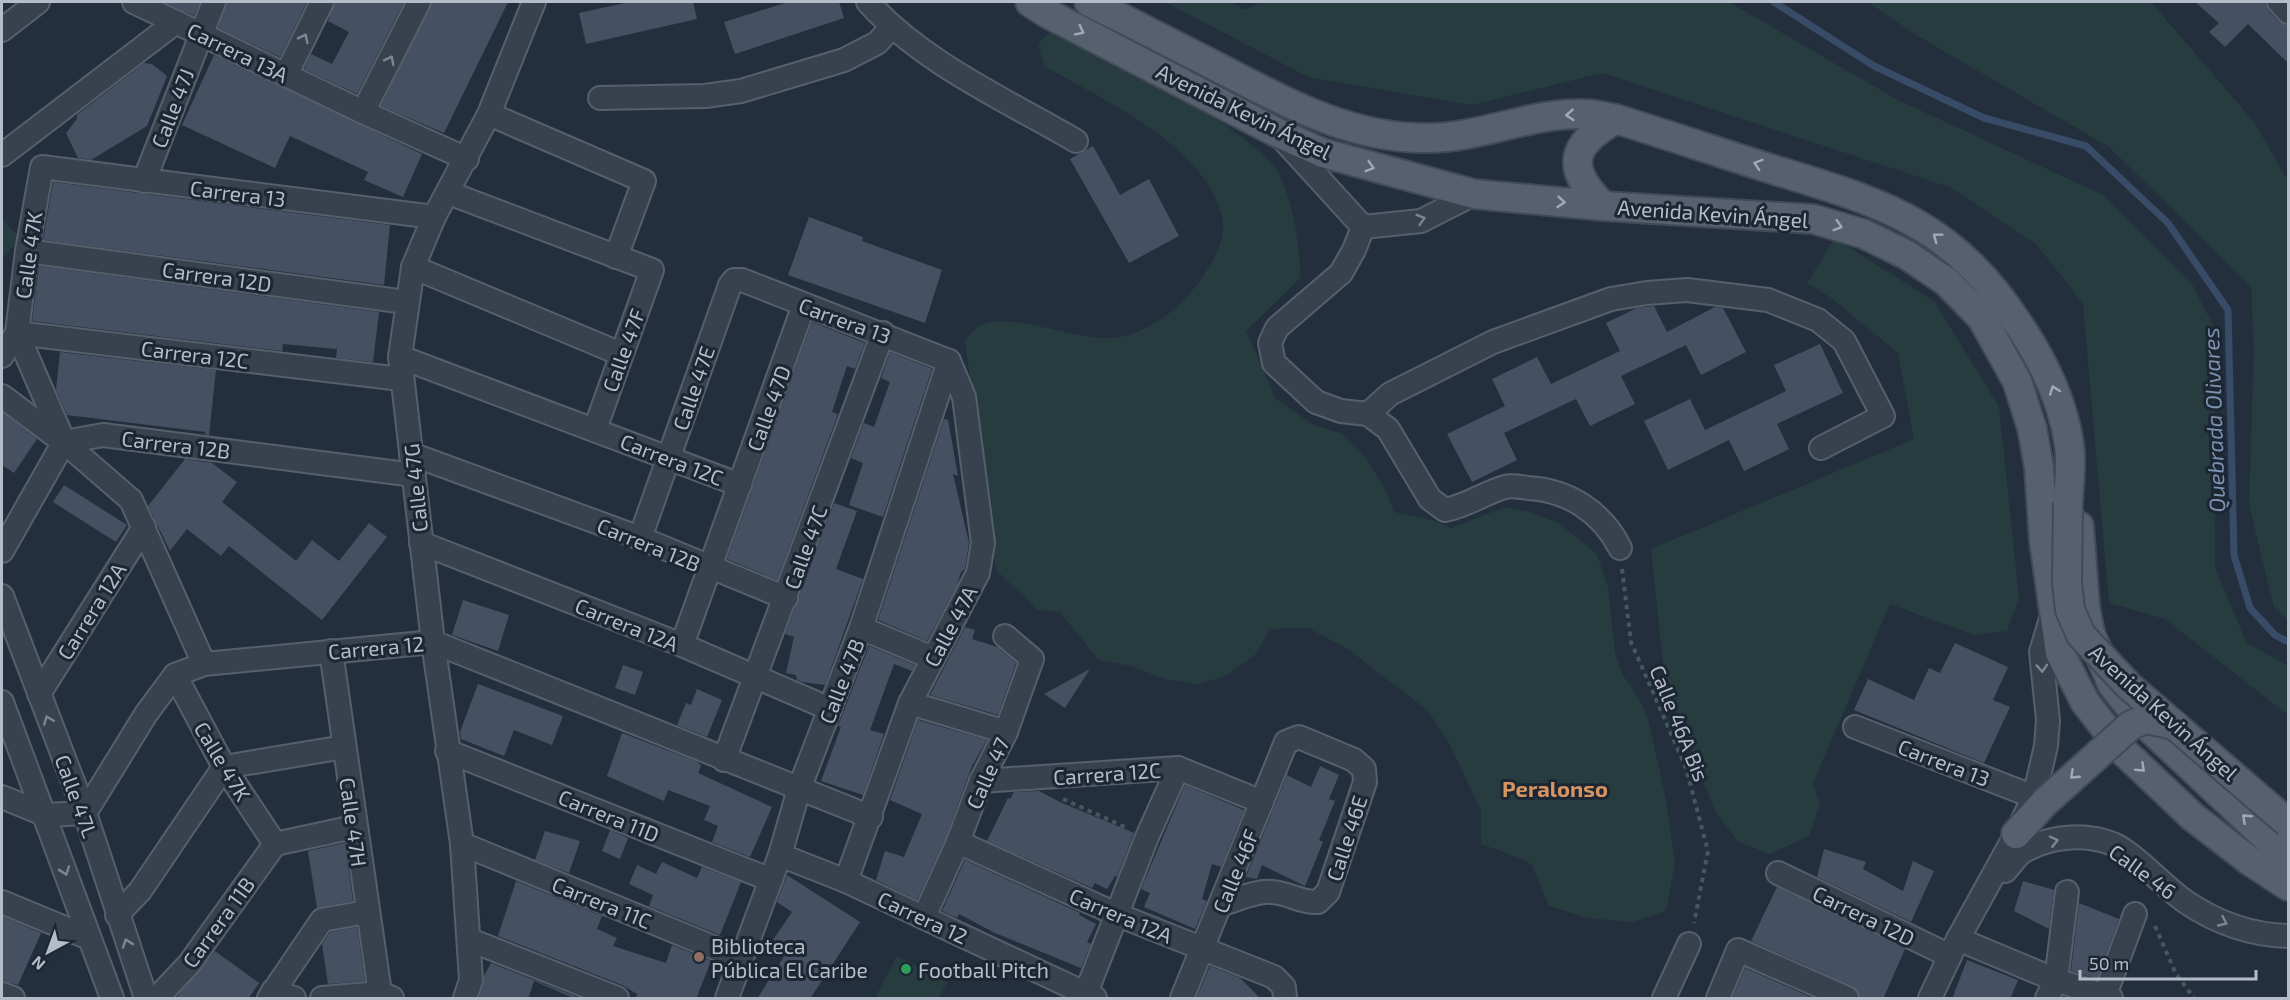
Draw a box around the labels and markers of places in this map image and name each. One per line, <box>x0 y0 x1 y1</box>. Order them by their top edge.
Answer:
place label: Biblioteca Pública El Caribe <box>711 933 868 982</box>
marker: Biblioteca Pública El Caribe <box>692 950 706 964</box>
place label: Football Pitch <box>918 957 1049 982</box>
marker: Football Pitch <box>899 962 913 976</box>

